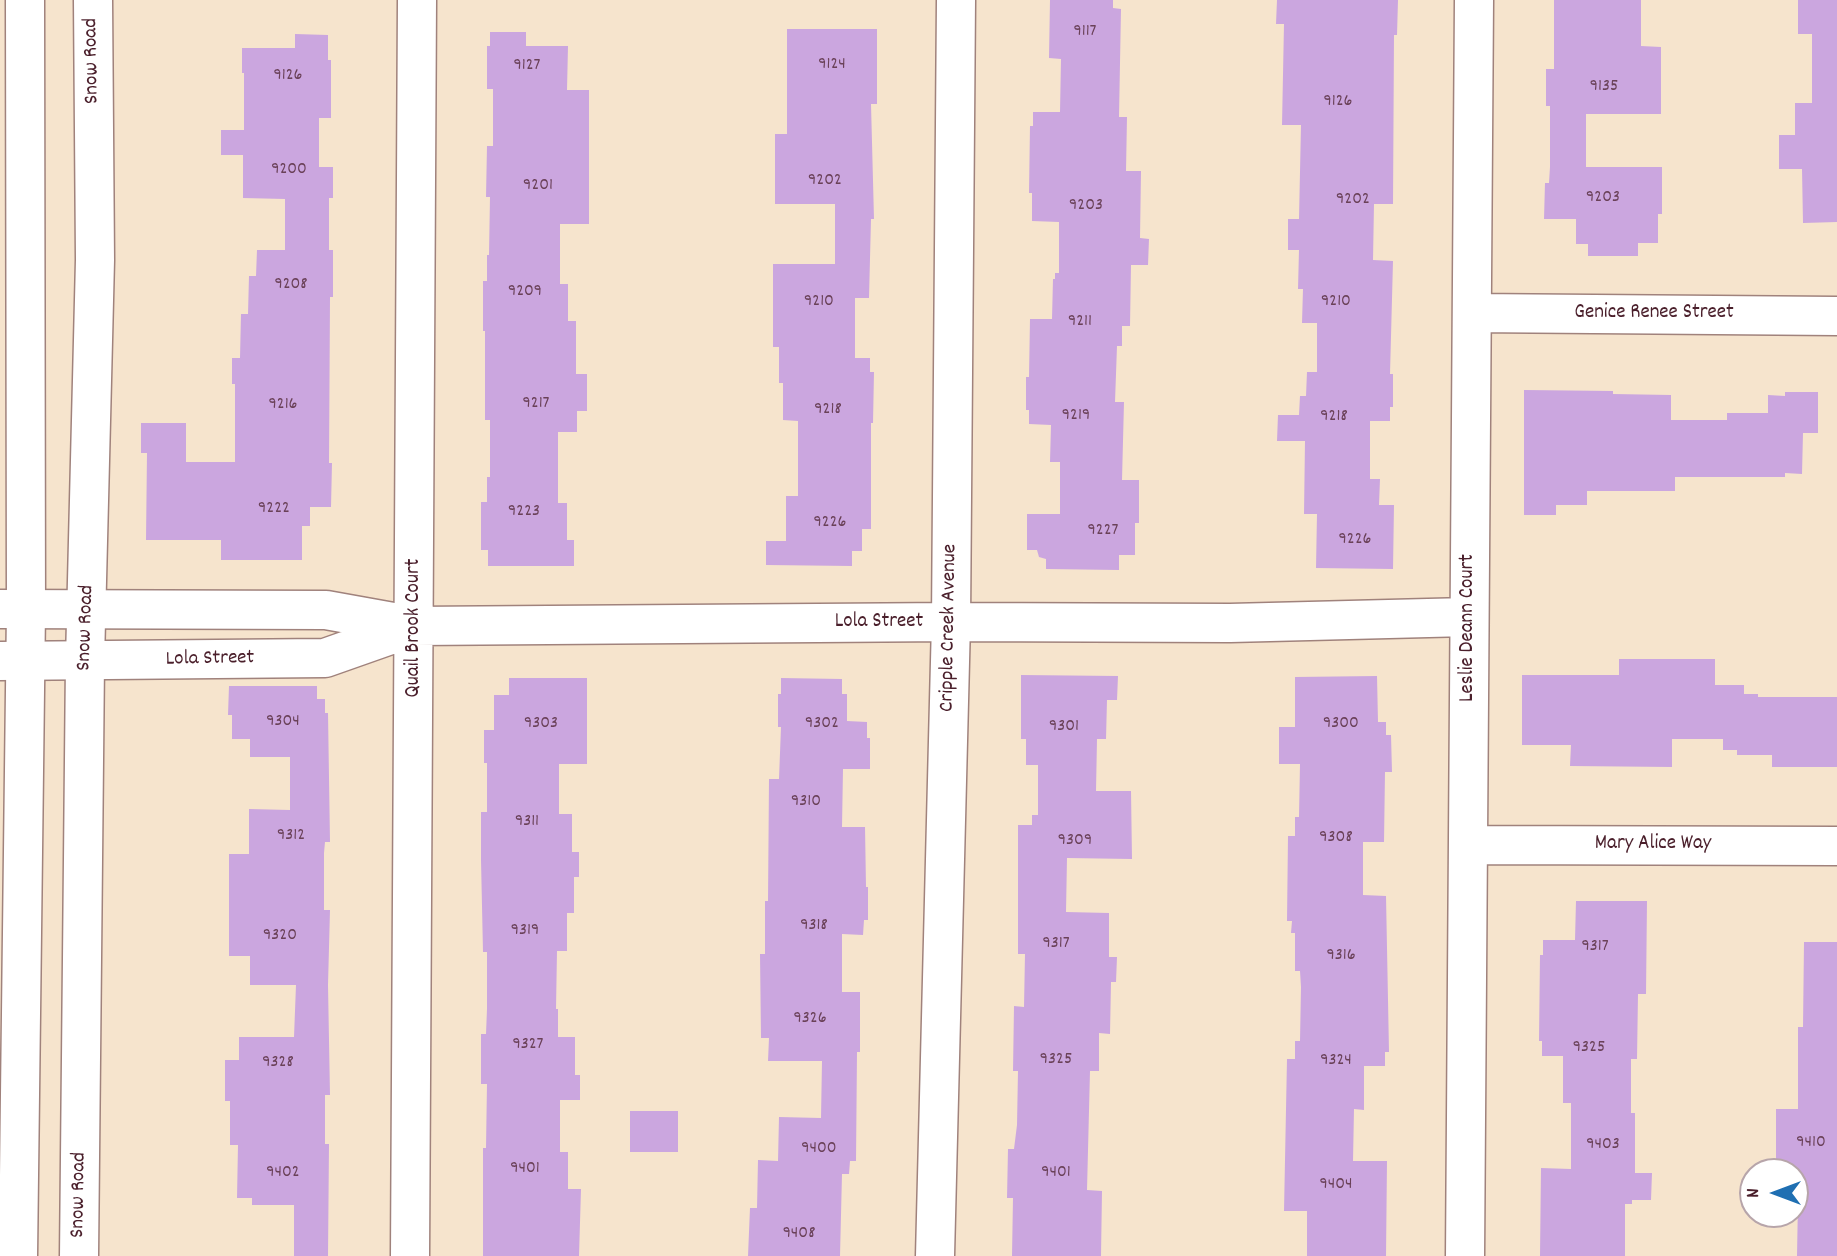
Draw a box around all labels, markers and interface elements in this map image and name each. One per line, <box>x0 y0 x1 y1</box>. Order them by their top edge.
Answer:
street label: Snow Road <box>80 18 106 104</box>
house number: 9117 <box>1073 22 1097 44</box>
house number: 9124 <box>818 55 846 77</box>
house number: 9127 <box>514 56 540 78</box>
house number: 9126 <box>274 66 302 88</box>
house number: 9135 <box>1590 77 1618 99</box>
house number: 9126 <box>1324 92 1352 114</box>
house number: 9200 <box>271 160 307 182</box>
house number: 9202 <box>808 171 842 193</box>
house number: 9201 <box>523 176 553 198</box>
house number: 9203 <box>1586 188 1620 210</box>
house number: 9202 <box>1336 190 1370 212</box>
house number: 9203 <box>1069 196 1103 218</box>
house number: 9208 <box>274 275 308 297</box>
house number: 9209 <box>508 282 542 304</box>
house number: 9210 <box>804 292 834 314</box>
house number: 9210 <box>1321 292 1351 314</box>
street label: Genice Renee Street <box>1574 301 1734 327</box>
house number: 9211 <box>1068 312 1092 334</box>
house number: 9217 <box>523 394 549 416</box>
house number: 9216 <box>269 395 297 417</box>
house number: 9218 <box>814 400 842 422</box>
house number: 9219 <box>1062 406 1090 428</box>
house number: 9218 <box>1320 407 1348 429</box>
house number: 9222 <box>258 499 290 521</box>
house number: 9223 <box>508 502 540 524</box>
house number: 9226 <box>814 513 846 535</box>
house number: 9227 <box>1088 521 1118 543</box>
house number: 9226 <box>1339 530 1371 552</box>
street label: Cripple Creek Avenue <box>936 544 964 712</box>
street label: Leslie Deann Court <box>1456 554 1482 702</box>
street label: Quail Brook Court <box>402 559 428 697</box>
street label: Snow Road <box>73 585 101 671</box>
street label: Lola Street <box>835 610 923 636</box>
street label: Lola Street <box>165 647 255 673</box>
house number: 9304 <box>266 712 300 734</box>
house number: 9303 <box>524 714 558 736</box>
house number: 9302 <box>805 714 839 736</box>
house number: 9300 <box>1323 714 1359 736</box>
house number: 9301 <box>1049 717 1079 739</box>
house number: 9310 <box>791 792 821 814</box>
house number: 9311 <box>515 812 539 834</box>
house number: 9312 <box>277 826 305 848</box>
house number: 9308 <box>1319 828 1353 850</box>
house number: 9309 <box>1058 831 1092 853</box>
street label: Mary Alice Way <box>1595 832 1711 858</box>
house number: 9318 <box>800 916 828 938</box>
house number: 9319 <box>511 921 539 943</box>
house number: 9320 <box>263 926 297 948</box>
house number: 9317 <box>1042 934 1070 956</box>
house number: 9317 <box>1581 937 1609 959</box>
house number: 9316 <box>1327 946 1355 968</box>
house number: 9326 <box>794 1009 826 1031</box>
house number: 9327 <box>513 1035 543 1057</box>
house number: 9325 <box>1573 1038 1605 1060</box>
house number: 9325 <box>1040 1050 1072 1072</box>
house number: 9324 <box>1320 1051 1352 1073</box>
house number: 9328 <box>262 1053 294 1075</box>
house number: 9410 <box>1796 1133 1826 1155</box>
house number: 9403 <box>1586 1135 1620 1157</box>
house number: 9400 <box>801 1139 837 1161</box>
street label: Snow Road <box>67 1152 93 1238</box>
north arrow <box>1739 1158 1809 1228</box>
house number: 9401 <box>510 1159 540 1181</box>
house number: 9402 <box>266 1163 300 1185</box>
house number: 9401 <box>1041 1163 1071 1185</box>
house number: 9404 <box>1320 1175 1352 1197</box>
text: N <box>1741 1188 1768 1198</box>
house number: 9408 <box>783 1224 815 1246</box>

